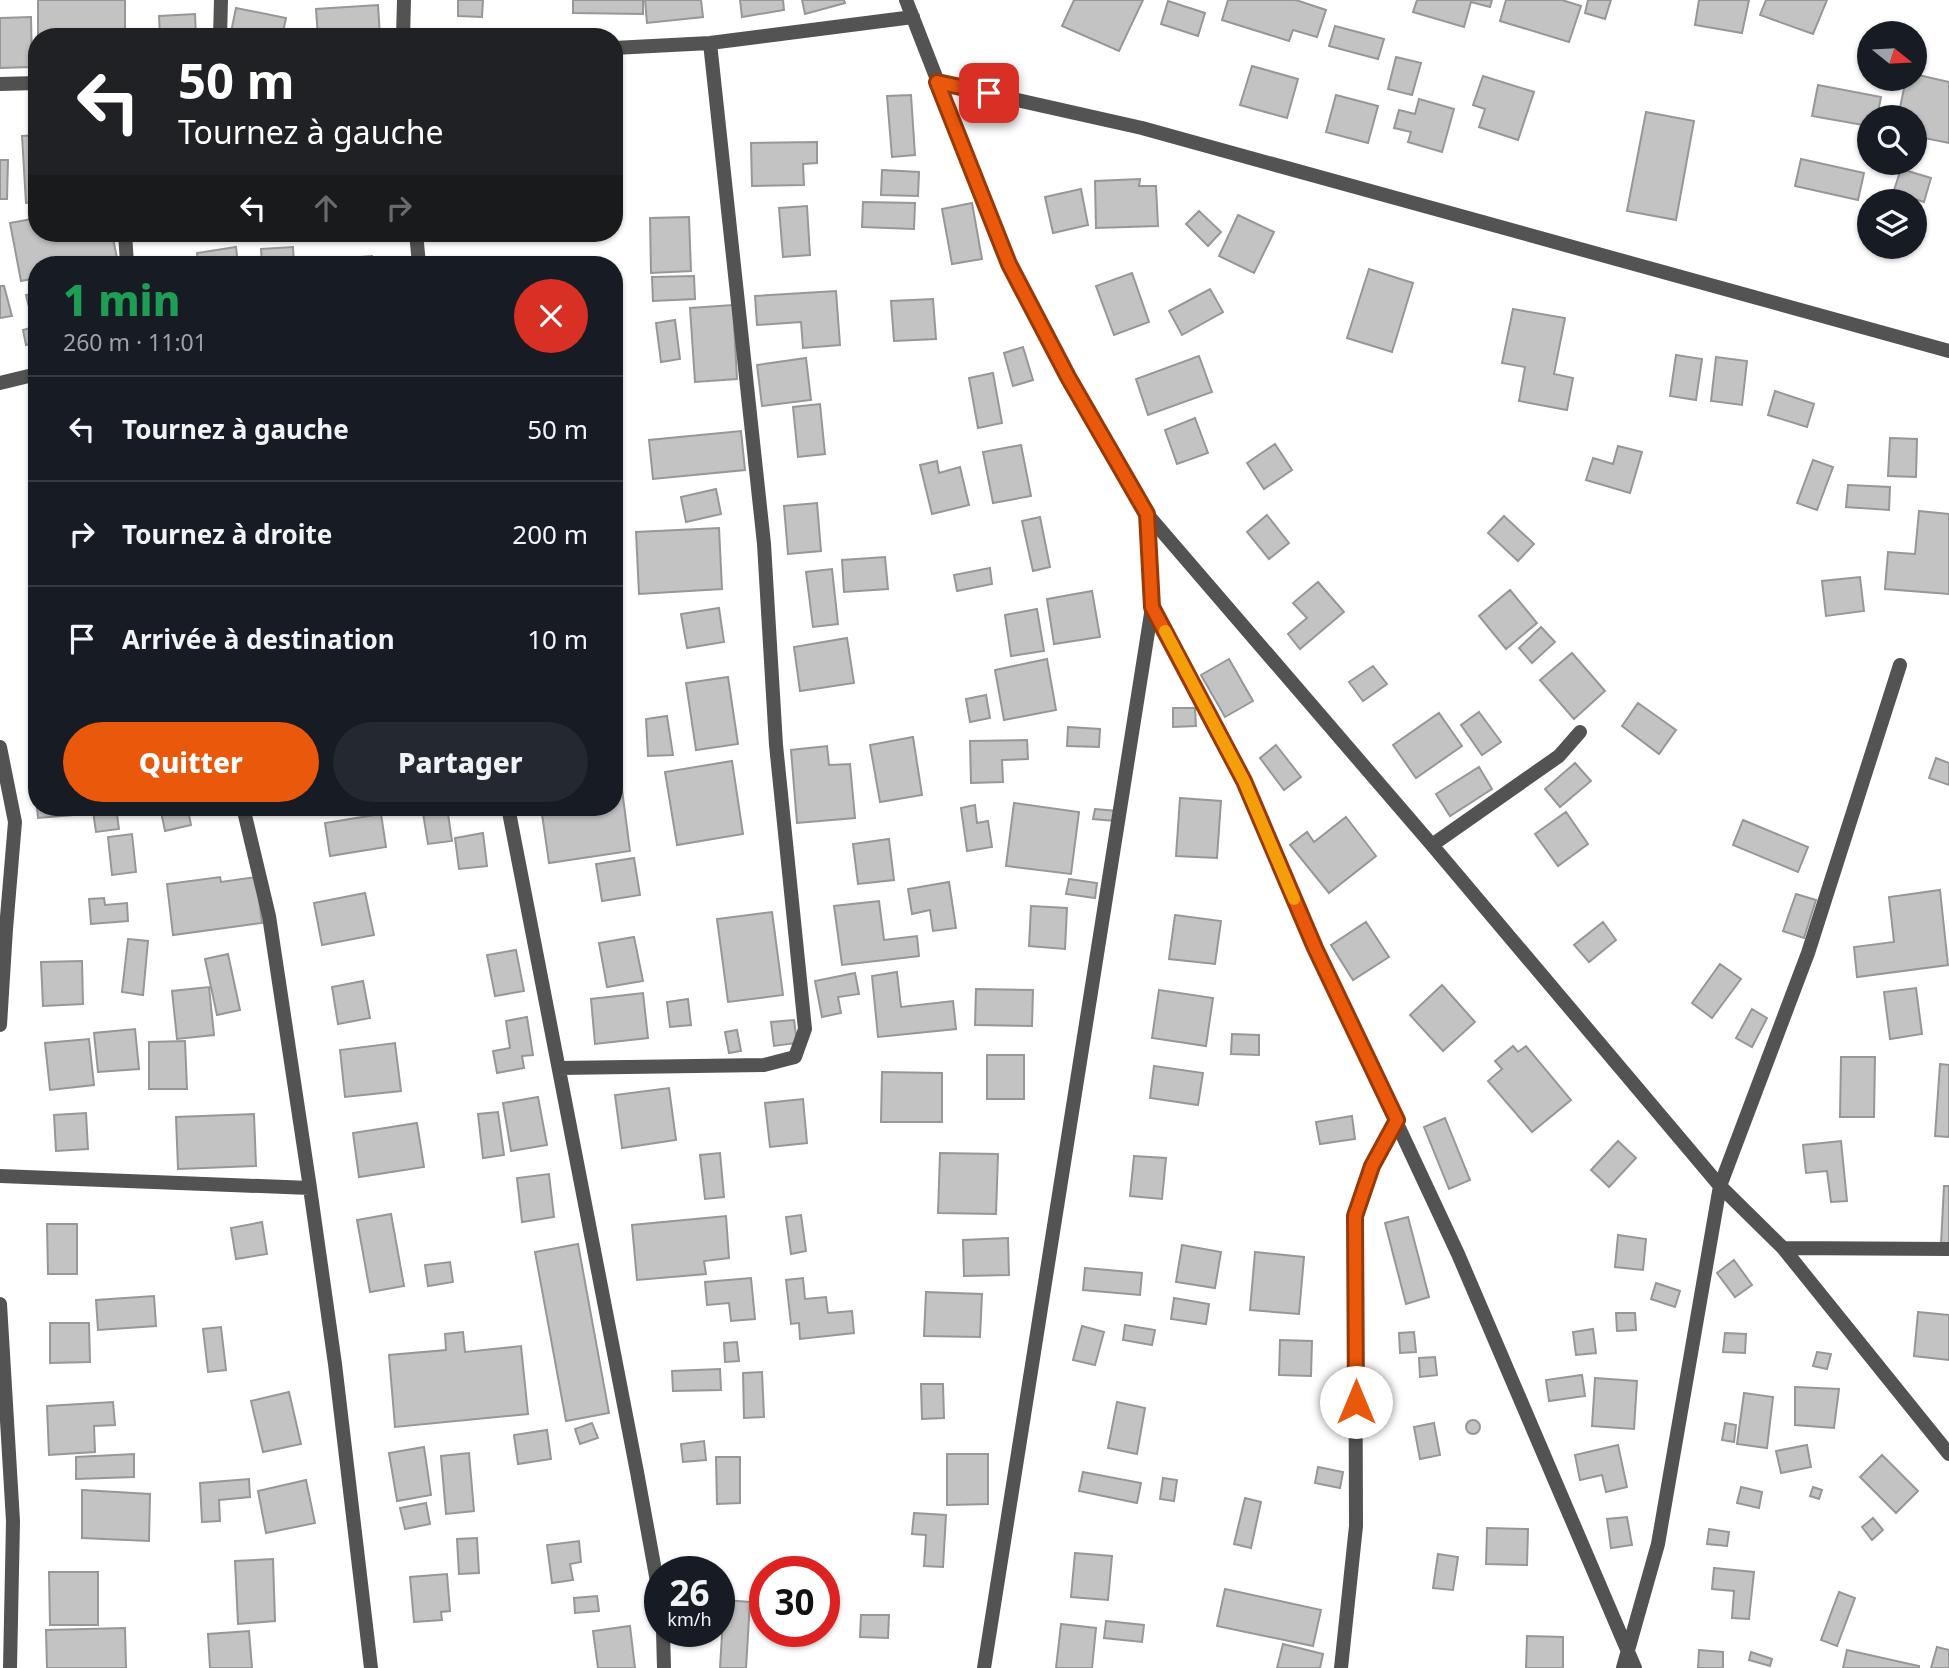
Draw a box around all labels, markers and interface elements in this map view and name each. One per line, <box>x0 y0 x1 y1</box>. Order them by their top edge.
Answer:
north arrow <box>1857 21 1927 91</box>
map controls <box>1857 21 1927 259</box>
text: 50 m <box>178 47 295 113</box>
icon: left <box>63 56 154 147</box>
pin <box>959 63 1019 123</box>
icon: arrive <box>970 74 1008 112</box>
button: search <box>1857 105 1927 175</box>
text: Tournez à gauche <box>178 110 444 153</box>
icon: left <box>234 189 272 227</box>
icon: ahead <box>307 189 345 227</box>
icon: right <box>380 189 418 227</box>
button: layers <box>1857 189 1927 259</box>
text: 1 min <box>63 271 180 328</box>
button: close <box>514 279 588 353</box>
text: 260 m · 11:01 <box>63 326 207 358</box>
icon: left <box>63 410 101 448</box>
text: Tournez à gauche <box>122 411 349 447</box>
text: 50 m <box>527 411 588 447</box>
icon: right <box>63 515 101 553</box>
text: Tournez à droite <box>122 516 332 552</box>
text: 200 m <box>512 516 588 552</box>
icon: arrive <box>63 620 101 658</box>
text: Arrivée à destination <box>122 621 395 657</box>
text: 10 m <box>527 621 588 657</box>
button: Quitter <box>63 722 319 802</box>
button: Partager <box>333 722 588 802</box>
position arrow <box>1319 1365 1393 1439</box>
speed limit sign: 30 <box>749 1556 840 1647</box>
text: 26 <box>669 1569 710 1616</box>
text: km/h <box>667 1607 712 1631</box>

